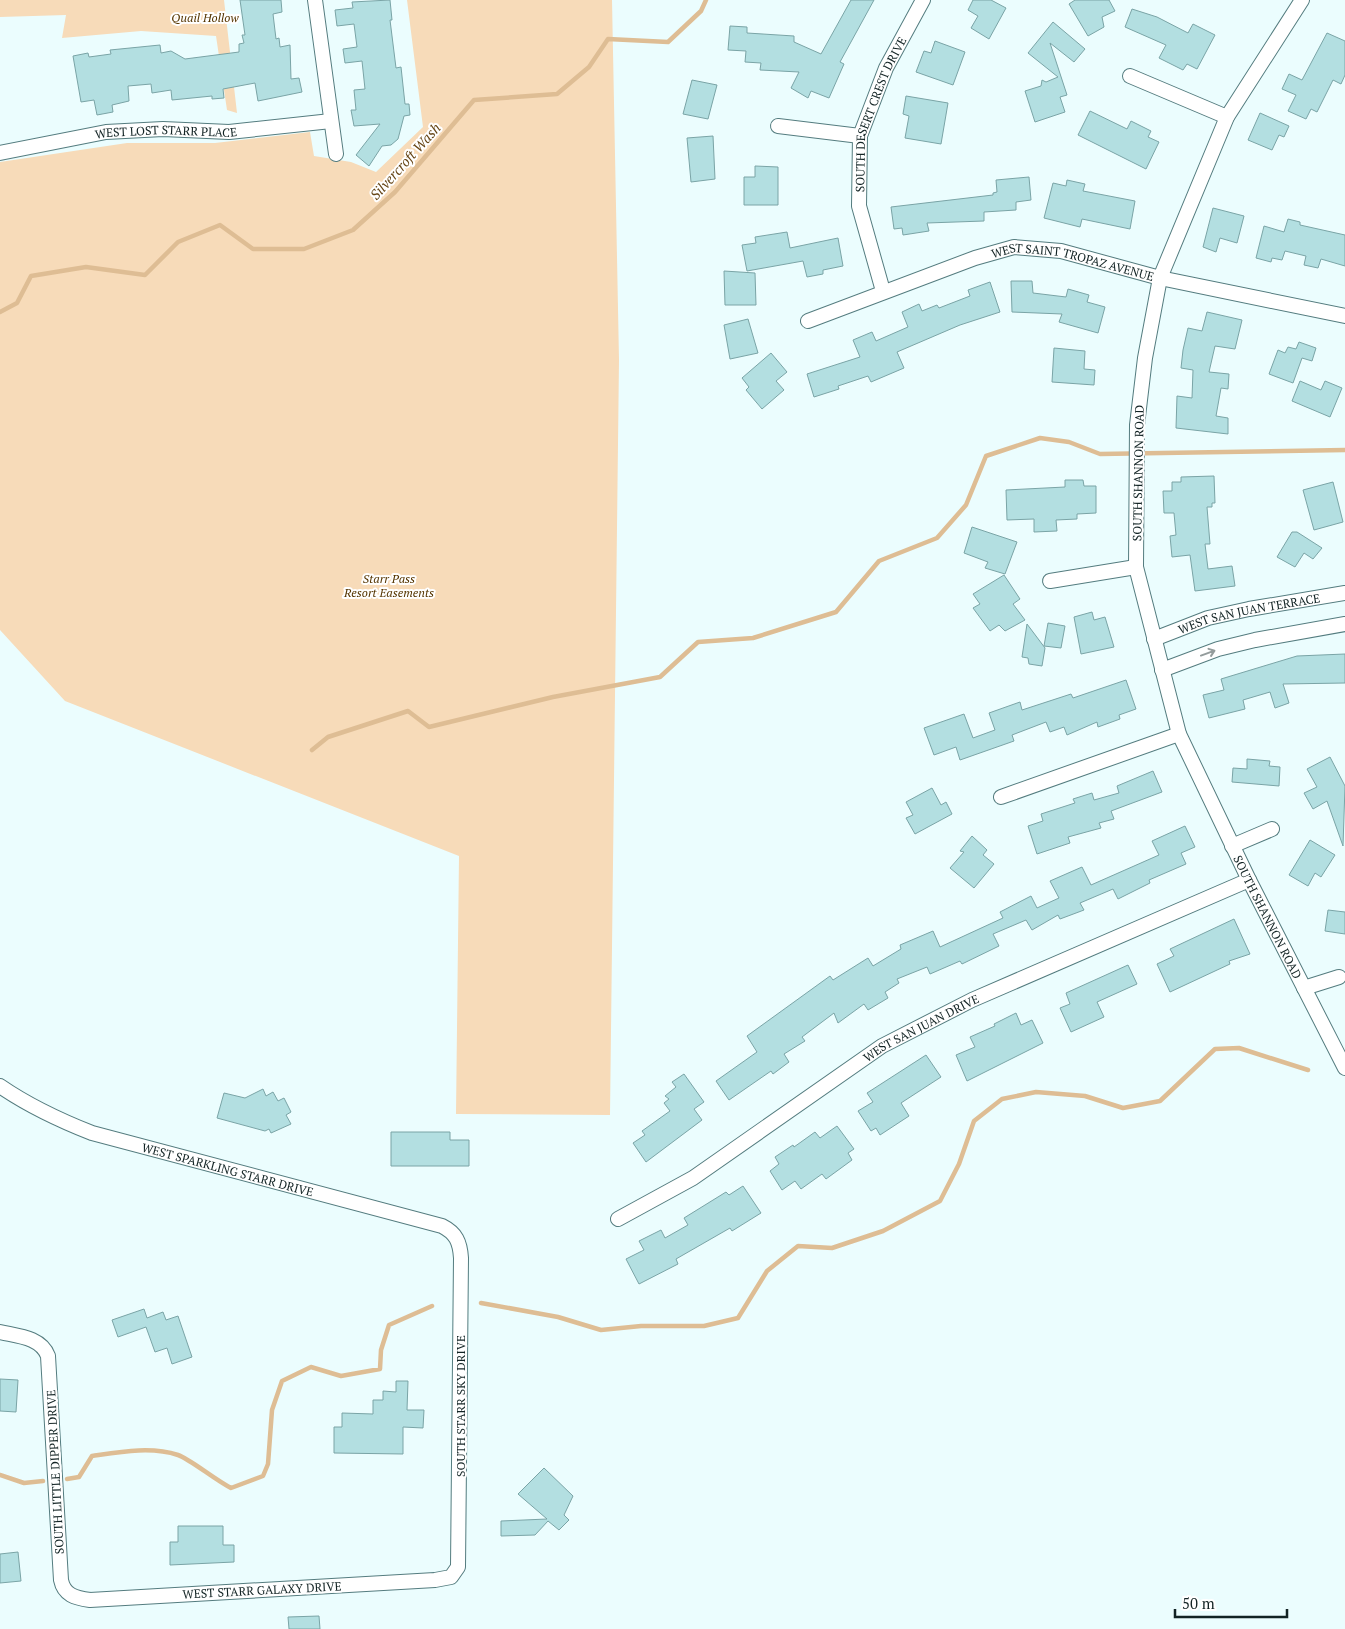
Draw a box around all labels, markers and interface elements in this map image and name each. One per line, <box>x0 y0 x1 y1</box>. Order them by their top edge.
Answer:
park label: Quail Hollow <box>171 10 239 25</box>
street label: SOUTH DESERT CREST DRIVE <box>852 34 909 192</box>
water label: Silvercroft Wash <box>365 119 445 203</box>
street label: WEST LOST STARR PLACE <box>94 121 238 142</box>
street label: WEST SAINT TROPAZ AVENUE <box>989 239 1156 284</box>
street label: SOUTH SHANNON ROAD <box>1129 405 1147 541</box>
park label: Starr Pass Resort Easements <box>343 571 434 600</box>
street label: WEST SAN JUAN TERRACE <box>1176 590 1321 636</box>
one-way arrow <box>1200 648 1215 657</box>
street label: SOUTH SHANNON ROAD <box>1231 853 1306 981</box>
street label: WEST SAN JUAN DRIVE <box>860 991 981 1064</box>
street label: WEST SPARKLING STARR DRIVE <box>140 1139 315 1199</box>
street label: SOUTH STARR SKY DRIVE <box>453 1335 468 1477</box>
street label: SOUTH LITTLE DIPPER DRIVE <box>43 1389 67 1555</box>
street label: WEST STARR GALAXY DRIVE <box>182 1578 342 1602</box>
scale bar <box>1175 1586 1288 1618</box>
text: 50 m <box>1182 1593 1215 1613</box>

